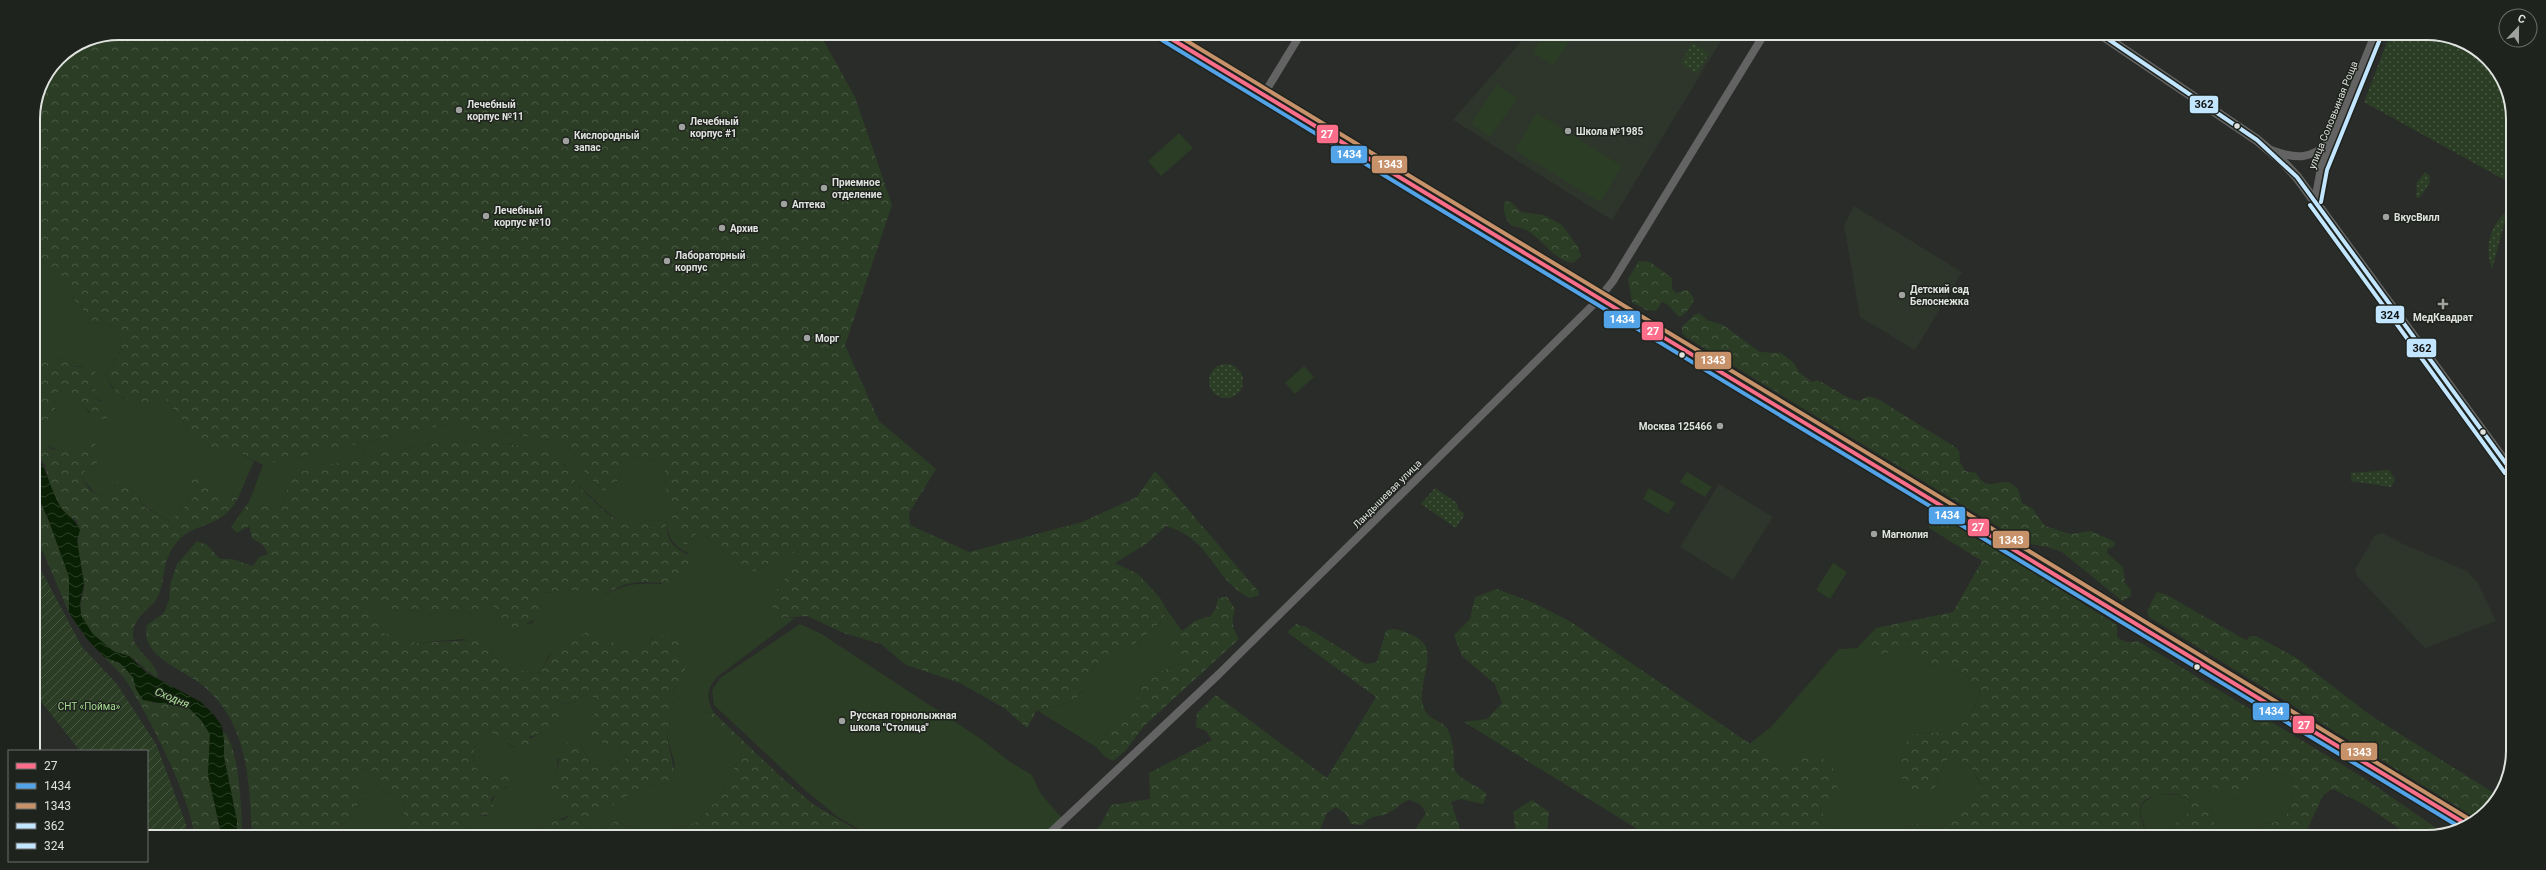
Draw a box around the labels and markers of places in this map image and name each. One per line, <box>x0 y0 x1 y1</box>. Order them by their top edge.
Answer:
place label: Лечебный корпус №11 <box>467 99 524 122</box>
marker: Лечебный корпус №11 <box>454 105 464 115</box>
place label: Лечебный корпус #1 <box>690 116 739 139</box>
unlabelled marker <box>2232 121 2242 131</box>
marker: Лечебный корпус #1 <box>677 122 687 132</box>
marker: Школа №1985 <box>1563 126 1573 136</box>
place label: Школа №1985 <box>1576 126 1643 137</box>
place label: Кислородный запас <box>574 130 640 153</box>
marker: Кислородный запас <box>561 136 571 146</box>
place label: Приемное отделение <box>832 177 882 200</box>
marker: Приемное отделение <box>819 183 829 193</box>
marker: Аптека <box>779 199 789 209</box>
place label: Аптека <box>792 199 826 210</box>
place label: Лечебный корпус №10 <box>494 205 551 228</box>
marker: Лечебный корпус №10 <box>481 211 491 221</box>
marker: ВкусВилл <box>2381 212 2391 222</box>
place label: ВкусВилл <box>2394 212 2440 223</box>
marker: Архив <box>717 223 727 233</box>
place label: Архив <box>730 223 759 234</box>
place label: Лабораторный корпус <box>675 250 746 273</box>
marker: Лабораторный корпус <box>662 256 672 266</box>
place label: Детский сад Белоснежка <box>1910 284 1970 307</box>
marker: Детский сад Белоснежка <box>1897 290 1907 300</box>
marker: МедКвадрат <box>2437 298 2449 310</box>
place label: МедКвадрат <box>2413 312 2473 323</box>
marker: Морг <box>802 333 812 343</box>
place label: Морг <box>815 333 840 344</box>
unlabelled marker <box>1677 350 1687 360</box>
place label: Москва 125466 <box>1639 421 1712 432</box>
marker: Москва 125466 <box>1715 421 1725 431</box>
unlabelled marker <box>2478 427 2488 437</box>
marker: Магнолия <box>1869 529 1879 539</box>
place label: Магнолия <box>1882 529 1928 540</box>
unlabelled marker <box>2192 662 2202 672</box>
place label: Русская горнолыжная школа "Столица" <box>850 710 957 733</box>
marker: Русская горнолыжная школа "Столица" <box>837 716 847 726</box>

